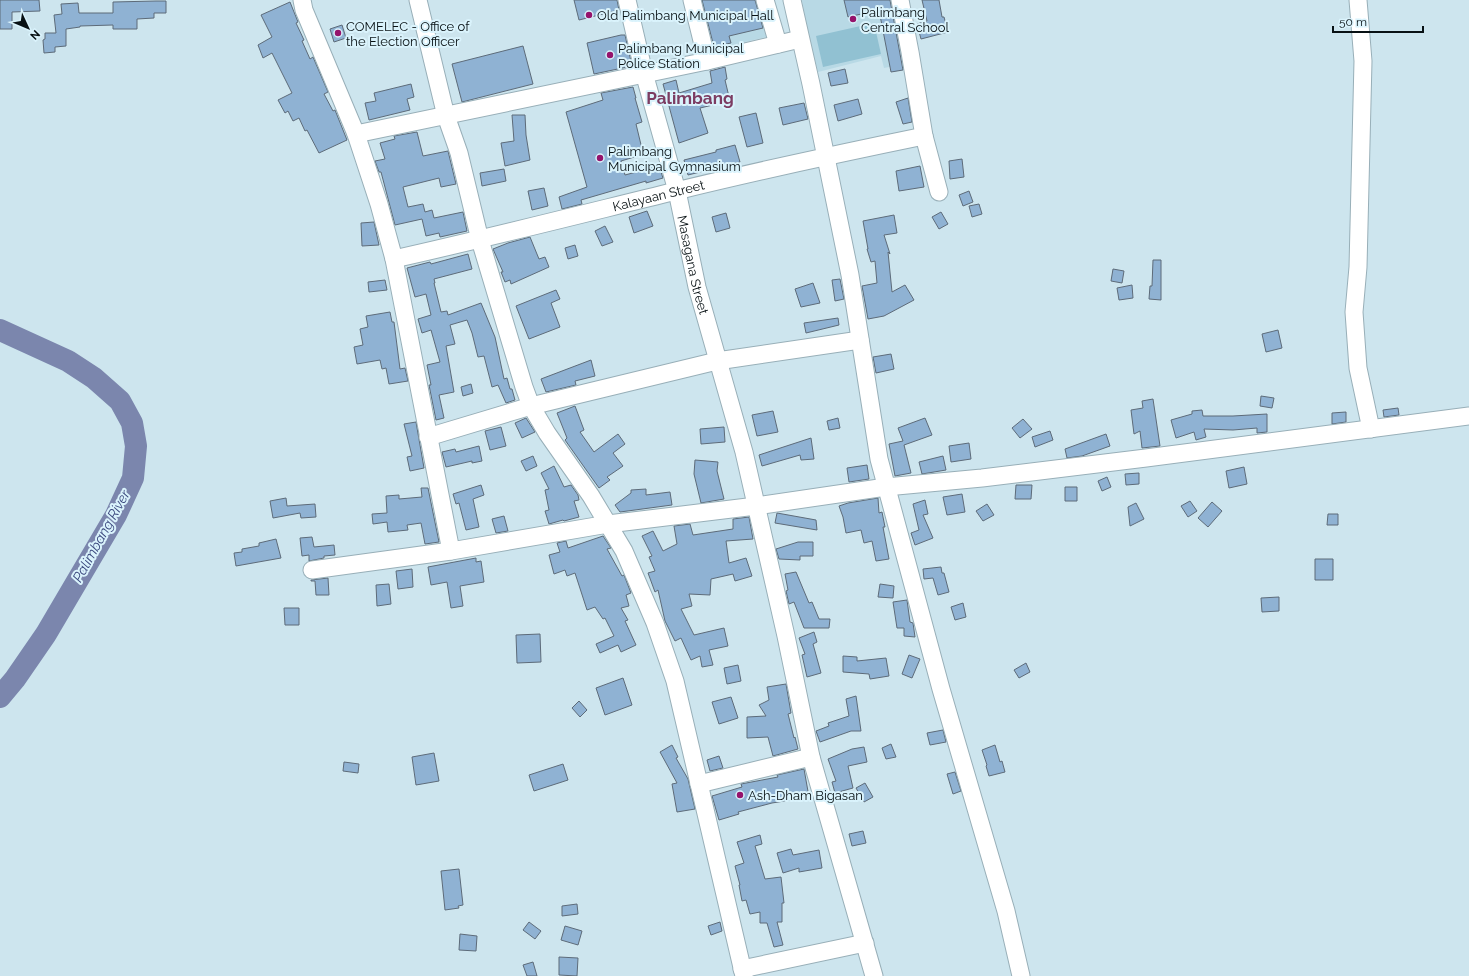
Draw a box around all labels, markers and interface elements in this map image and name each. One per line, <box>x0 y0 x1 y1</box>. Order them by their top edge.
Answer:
place label: Palimbang Central School <box>861 5 950 35</box>
north arrow <box>8 8 48 48</box>
place label: Old Palimbang Municipal Hall <box>597 8 774 23</box>
scale bar <box>1333 8 1423 34</box>
marker: Old Palimbang Municipal Hall <box>584 10 594 20</box>
marker: Palimbang Central School <box>848 14 858 24</box>
text: 50 m <box>1339 15 1367 29</box>
place label: COMELEC - Office of the Election Officer <box>346 19 470 49</box>
text: N <box>27 27 42 42</box>
marker: COMELEC - Office of the Election Officer <box>333 28 343 38</box>
place label: Palimbang Municipal Police Station <box>618 41 744 71</box>
marker: Palimbang Municipal Police Station <box>605 50 615 60</box>
district label: Palimbang <box>646 88 734 108</box>
place label: Palimbang Municipal Gymnasium <box>608 144 741 174</box>
marker: Palimbang Municipal Gymnasium <box>595 153 605 163</box>
street label: Kalayaan Street <box>611 177 706 214</box>
street label: Masagana Street <box>675 214 712 317</box>
water label: Palimbang River <box>69 486 133 585</box>
place label: Ash-Dham Bigasan <box>748 788 863 803</box>
marker: Ash-Dham Bigasan <box>735 790 745 800</box>

